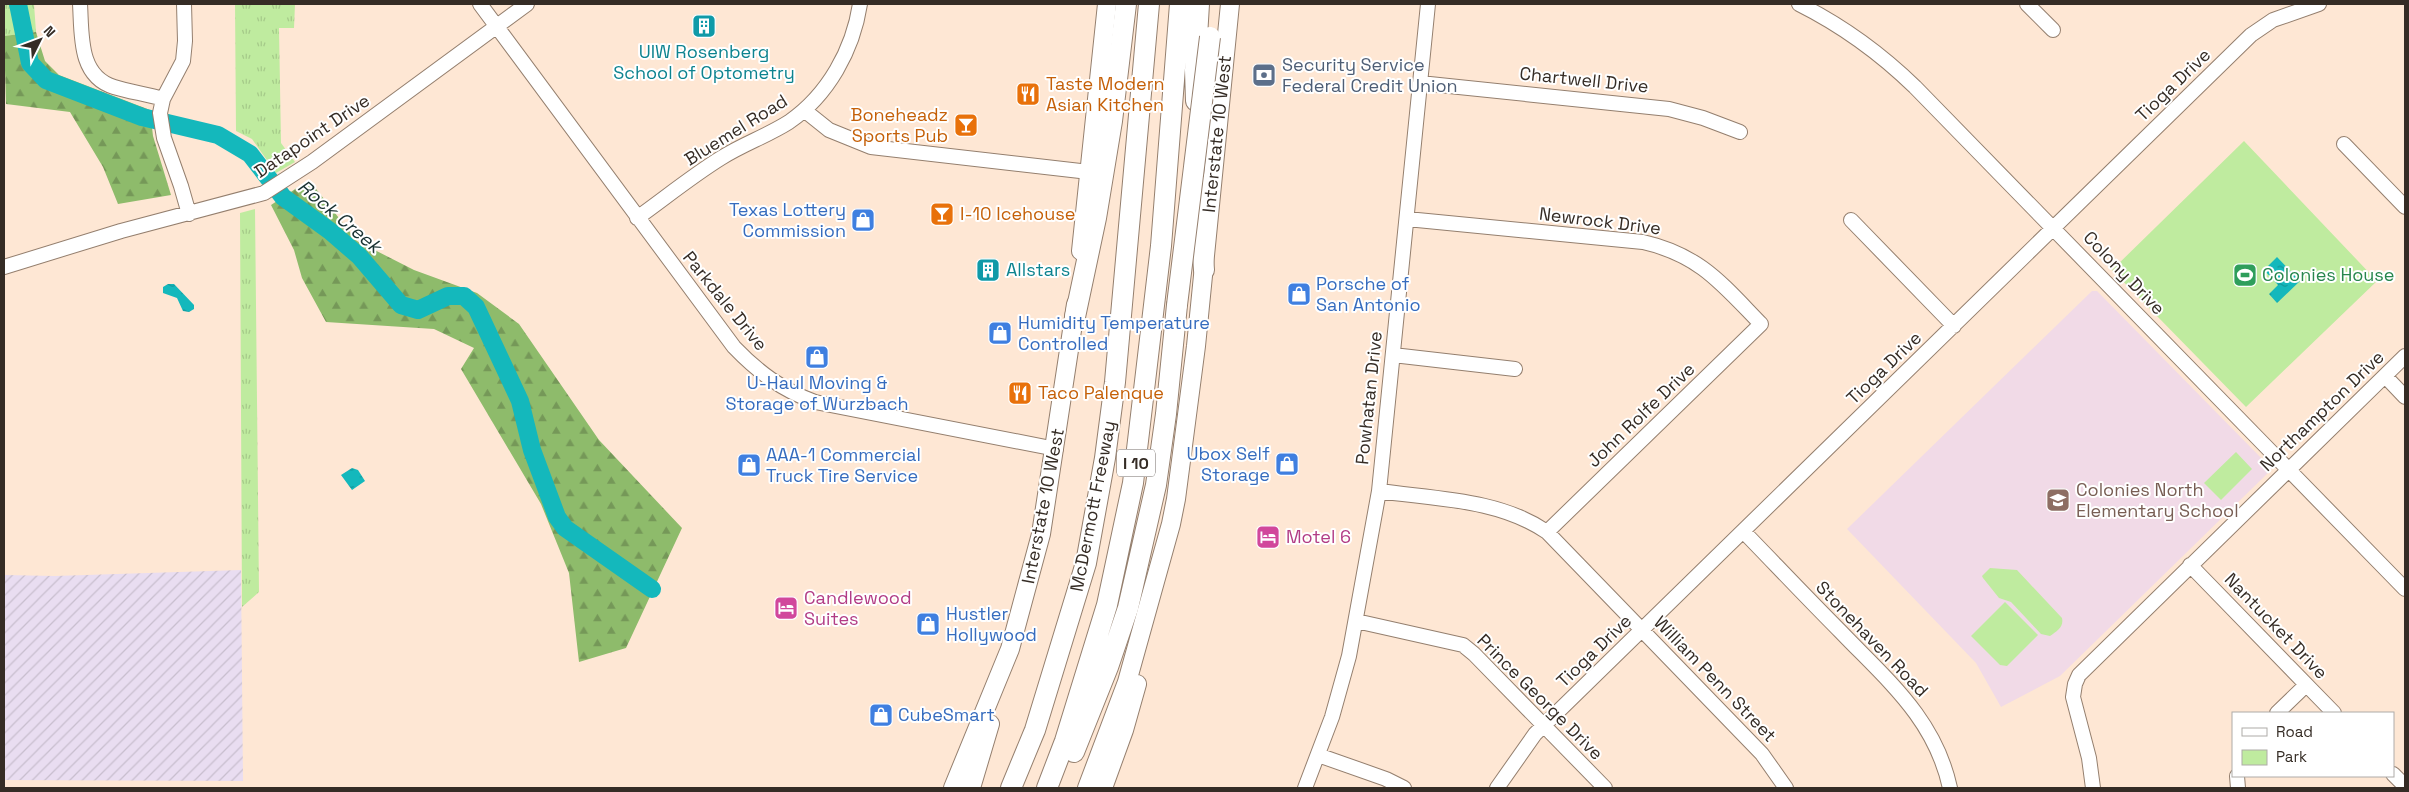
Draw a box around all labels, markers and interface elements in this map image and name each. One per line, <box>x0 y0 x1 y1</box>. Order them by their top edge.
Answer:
building icon: UIW Rosenberg School of Optometry <box>691 13 717 39</box>
north arrow <box>15 15 65 65</box>
text: N <box>40 22 59 41</box>
place label: UIW Rosenberg School of Optometry <box>613 40 795 84</box>
street label: Tioga Drive <box>2130 43 2215 126</box>
place label: Security Service Federal Credit Union <box>1282 53 1458 97</box>
street label: Interstate 10 West <box>1197 54 1236 214</box>
street label: Chartwell Drive <box>1518 61 1650 98</box>
bank icon: Security Service Federal Credit Union <box>1251 62 1277 88</box>
place label: Taste Modern Asian Kitchen <box>1046 72 1165 116</box>
restaurant icon: Taste Modern Asian Kitchen <box>1015 81 1041 107</box>
street label: Datapoint Drive <box>250 89 374 183</box>
street label: Bluemel Road <box>680 89 792 170</box>
place label: Boneheadz Sports Pub <box>851 103 948 147</box>
bar icon: Boneheadz Sports Pub <box>953 112 979 138</box>
water label: Rock Creek <box>293 174 389 261</box>
place label: Texas Lottery Commission <box>729 198 846 242</box>
bar icon: I-10 Icehouse <box>929 201 955 227</box>
place label: I-10 Icehouse <box>960 202 1075 225</box>
street label: Newrock Drive <box>1538 202 1662 239</box>
shop icon: Texas Lottery Commission <box>850 207 876 233</box>
street label: Colony Drive <box>2079 226 2170 319</box>
street label: Parkdale Drive <box>678 246 773 355</box>
building icon: Allstars <box>975 257 1001 283</box>
place label: Allstars <box>1006 258 1070 281</box>
sports icon: Colonies House <box>2232 262 2258 288</box>
place label: Colonies House <box>2262 263 2395 286</box>
place label: Porsche of San Antonio <box>1316 272 1421 316</box>
shop icon: Porsche of San Antonio <box>1286 281 1312 307</box>
place label: Humidity Temperature Controlled <box>1018 311 1210 355</box>
shop icon: Humidity Temperature Controlled <box>987 320 1013 346</box>
street label: Tioga Drive <box>1841 326 1926 409</box>
street label: Powhatan Drive <box>1350 330 1387 466</box>
shop icon: U-Haul Moving & Storage of Wurzbach <box>804 344 830 370</box>
street label: Northampton Drive <box>2255 345 2389 476</box>
street label: John Rolfe Drive <box>1582 357 1699 472</box>
place label: U-Haul Moving & Storage of Wurzbach <box>725 371 909 415</box>
restaurant icon: Taco Palenque <box>1007 380 1033 406</box>
place label: Taco Palenque <box>1038 381 1164 404</box>
street label: McDermott Freeway <box>1065 418 1120 593</box>
street label: Interstate 10 West <box>1016 426 1069 586</box>
place label: Ubox Self Storage <box>1187 442 1270 486</box>
place label: AAA-1 Commercial Truck Tire Service <box>766 443 921 487</box>
road number: I 10 <box>1117 449 1155 476</box>
shop icon: Ubox Self Storage <box>1274 451 1300 477</box>
shop icon: AAA-1 Commercial Truck Tire Service <box>736 452 762 478</box>
place label: Colonies North Elementary School <box>2076 478 2239 522</box>
school or university icon: Colonies North Elementary School <box>2045 487 2071 513</box>
hotel icon: Motel 6 <box>1255 524 1281 550</box>
place label: Motel 6 <box>1286 525 1351 548</box>
street label: Nantucket Drive <box>2220 568 2333 684</box>
street label: Stonehaven Road <box>1811 576 1934 702</box>
place label: Candlewood Suites <box>804 586 912 630</box>
hotel icon: Candlewood Suites <box>773 595 799 621</box>
place label: Hustler Hollywood <box>946 602 1037 646</box>
street label: Tioga Drive <box>1551 609 1636 692</box>
shop icon: Hustler Hollywood <box>915 611 941 637</box>
street label: William Penn Street <box>1649 611 1782 747</box>
street label: Prince George Drive <box>1472 629 1608 765</box>
shop icon: CubeSmart <box>868 702 894 728</box>
place label: CubeSmart <box>898 703 995 726</box>
legend <box>2232 712 2394 777</box>
text: Road <box>2276 722 2313 741</box>
text: Park <box>2276 747 2307 766</box>

